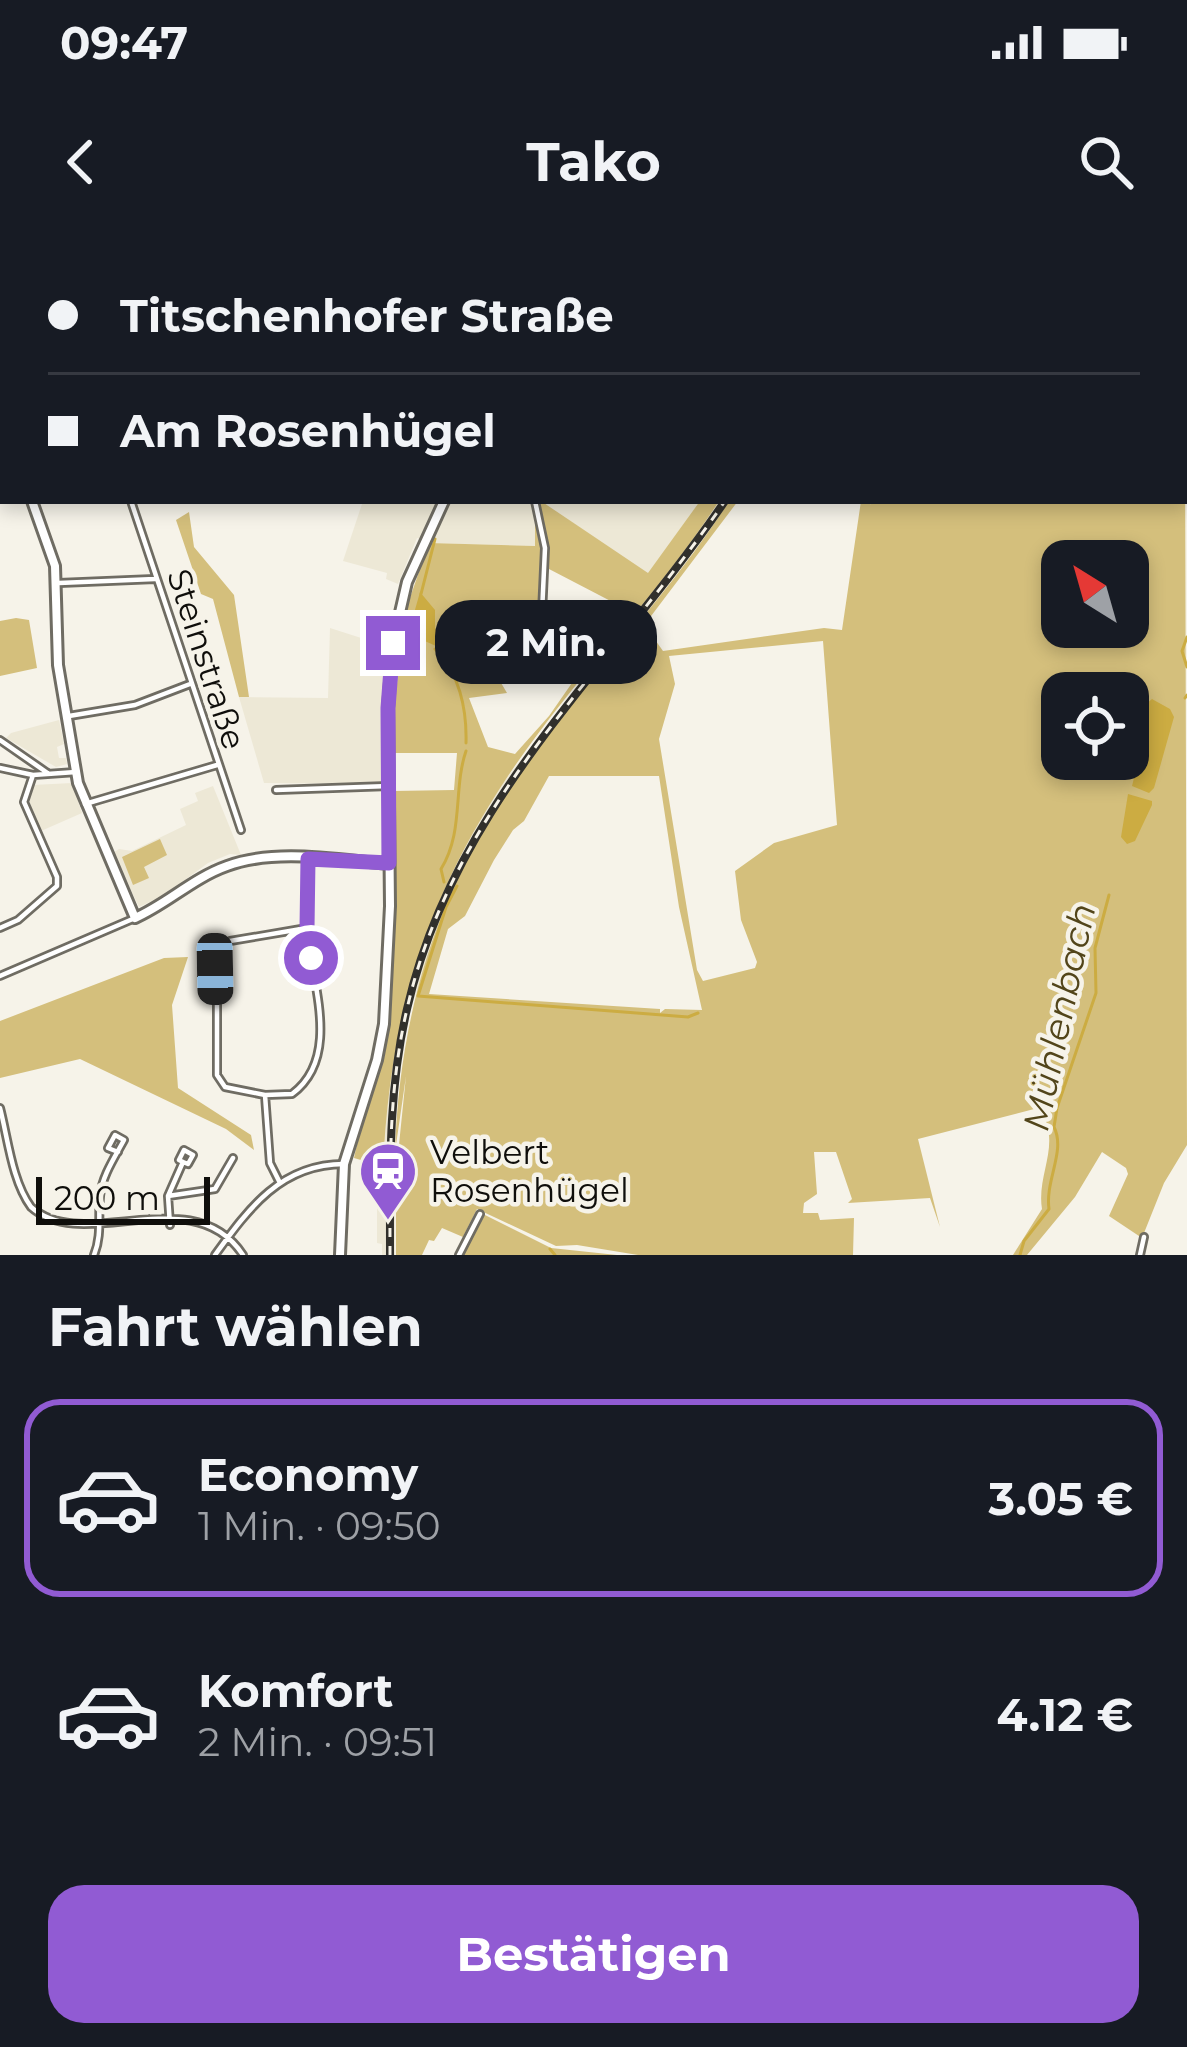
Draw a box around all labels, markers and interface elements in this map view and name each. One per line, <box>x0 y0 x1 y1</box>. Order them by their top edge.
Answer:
text: 09:47 <box>60 15 188 70</box>
icon: back <box>48 129 114 195</box>
text: Tako <box>526 129 661 195</box>
icon: search <box>1073 129 1139 195</box>
text: Titschenhofer Straße <box>120 288 614 343</box>
text: Am Rosenhügel <box>120 403 496 458</box>
north arrow <box>1041 540 1149 648</box>
map controls <box>1041 540 1149 780</box>
street label: Steinstraße <box>159 564 255 754</box>
callout: 2 Min. <box>435 601 657 685</box>
route end <box>366 616 420 670</box>
text: 2 Min. <box>486 618 606 666</box>
button: locate <box>1041 672 1149 780</box>
water label: Mühlenbach <box>1013 899 1105 1135</box>
route start <box>284 931 338 985</box>
car <box>196 933 234 1005</box>
place label: Velbert Rosenhügel <box>430 1132 629 1210</box>
station icon: Velbert Rosenhügel <box>357 1140 419 1222</box>
scale bar <box>36 1171 210 1224</box>
text: 200 m <box>54 1178 160 1218</box>
text: Fahrt wählen <box>48 1294 423 1360</box>
icon: car <box>54 1444 162 1552</box>
text: Economy <box>198 1447 418 1502</box>
text: 3.05 € <box>989 1471 1133 1526</box>
text: 1 Min. · 09:50 <box>198 1502 441 1550</box>
icon: car <box>54 1660 162 1768</box>
text: Komfort <box>198 1663 393 1718</box>
text: 4.12 € <box>997 1687 1133 1742</box>
text: 2 Min. · 09:51 <box>198 1718 437 1766</box>
button: Bestätigen <box>48 1885 1139 2023</box>

